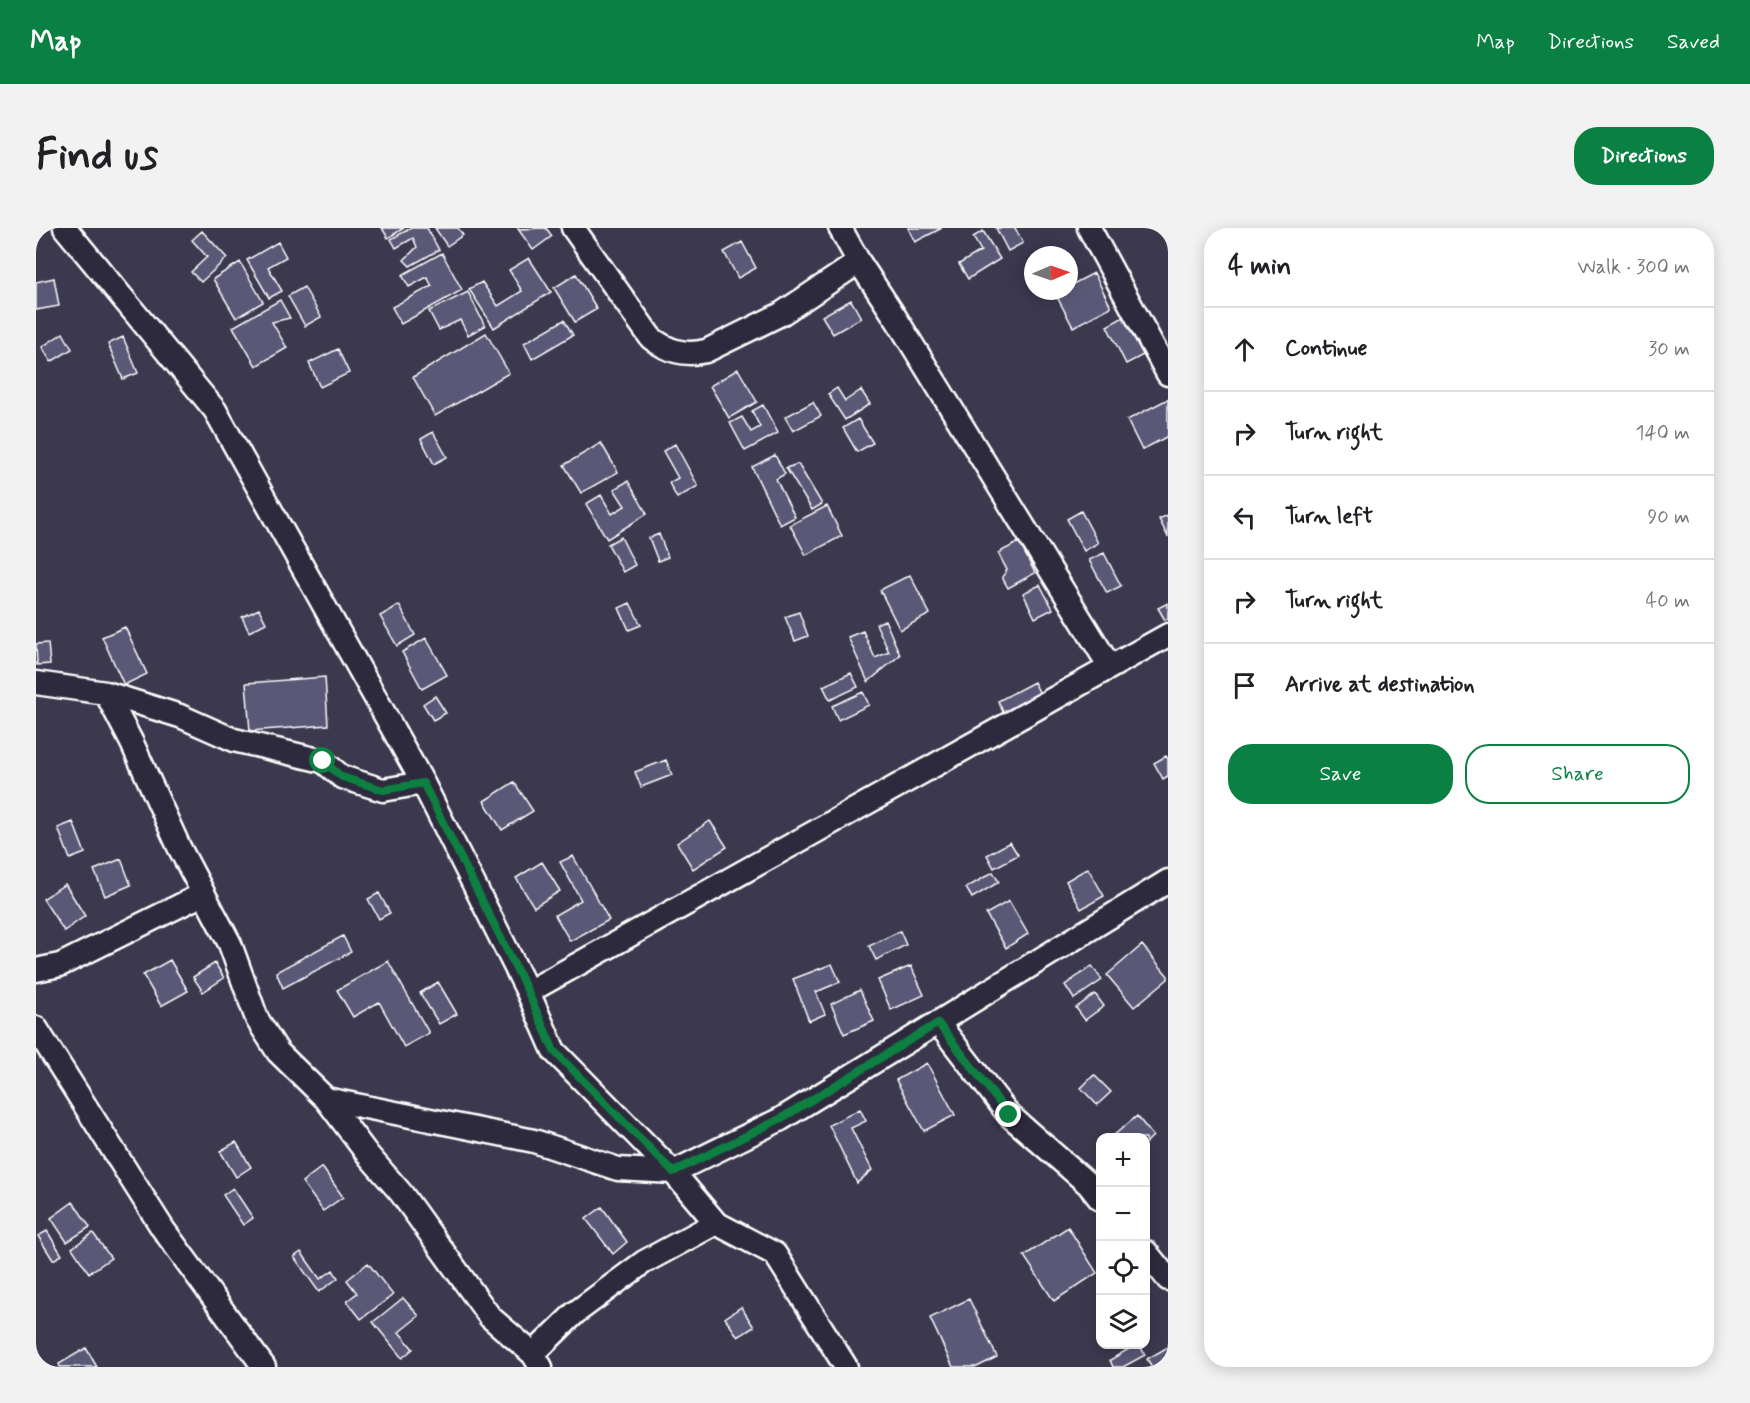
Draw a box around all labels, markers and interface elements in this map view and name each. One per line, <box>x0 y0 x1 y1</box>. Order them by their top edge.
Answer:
text: Map <box>30 24 81 61</box>
text: Map <box>1476 28 1515 56</box>
text: Directions <box>1548 28 1634 56</box>
text: Saved <box>1667 28 1720 56</box>
button: Directions <box>1574 127 1714 185</box>
text: Find us <box>36 129 158 184</box>
north arrow <box>1024 246 1078 300</box>
text: 4 min <box>1228 250 1291 284</box>
text: Walk · 300 m <box>1578 254 1690 281</box>
icon: ahead <box>1228 333 1261 366</box>
text: Continue <box>1285 335 1367 363</box>
text: 30 m <box>1648 336 1690 363</box>
icon: right <box>1228 417 1261 450</box>
text: Turn right <box>1285 419 1383 447</box>
text: 140 m <box>1636 420 1690 447</box>
icon: left <box>1228 501 1261 534</box>
text: Turn left <box>1285 503 1373 531</box>
text: 90 m <box>1647 504 1690 531</box>
icon: right <box>1228 585 1261 618</box>
text: Turn right <box>1285 587 1383 615</box>
text: 40 m <box>1646 588 1690 615</box>
icon: arrive <box>1228 669 1261 702</box>
text: Arrive at destination <box>1285 671 1475 699</box>
button: Save <box>1228 744 1453 804</box>
button: Share <box>1465 744 1690 804</box>
route start <box>309 747 335 773</box>
route end <box>995 1101 1021 1127</box>
map controls <box>1096 1133 1150 1349</box>
button: + <box>1096 1133 1150 1187</box>
button: − <box>1096 1187 1150 1241</box>
button: locate <box>1096 1241 1150 1295</box>
button: layers <box>1096 1295 1150 1349</box>

